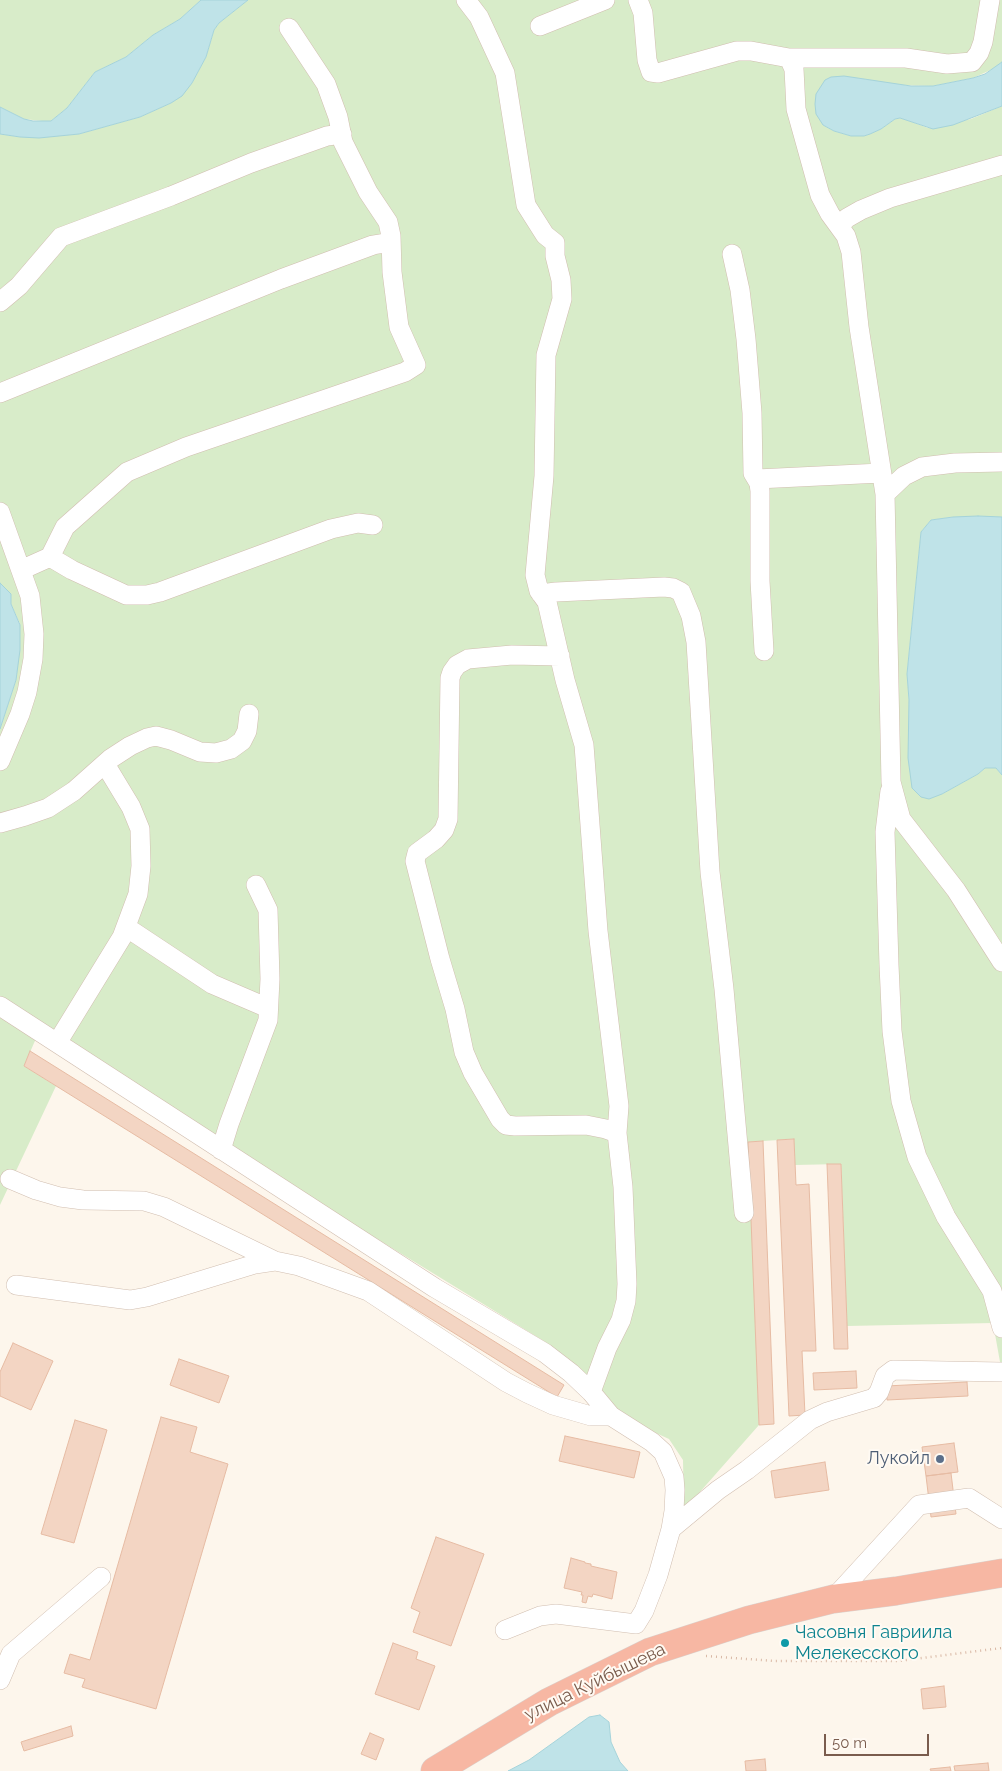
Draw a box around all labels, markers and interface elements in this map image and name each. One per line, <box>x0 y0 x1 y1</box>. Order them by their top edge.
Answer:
place label: Лукойл <box>867 1448 930 1470</box>
marker: Лукойл <box>934 1453 946 1465</box>
place label: Часовня Гавриила Мелекесского <box>795 1622 952 1665</box>
marker: Часовня Гавриила Мелекесского <box>779 1637 791 1649</box>
street label: улица Куйбышева <box>521 1638 669 1726</box>
scale bar <box>827 1724 932 1756</box>
text: 50 m <box>832 1734 867 1752</box>

